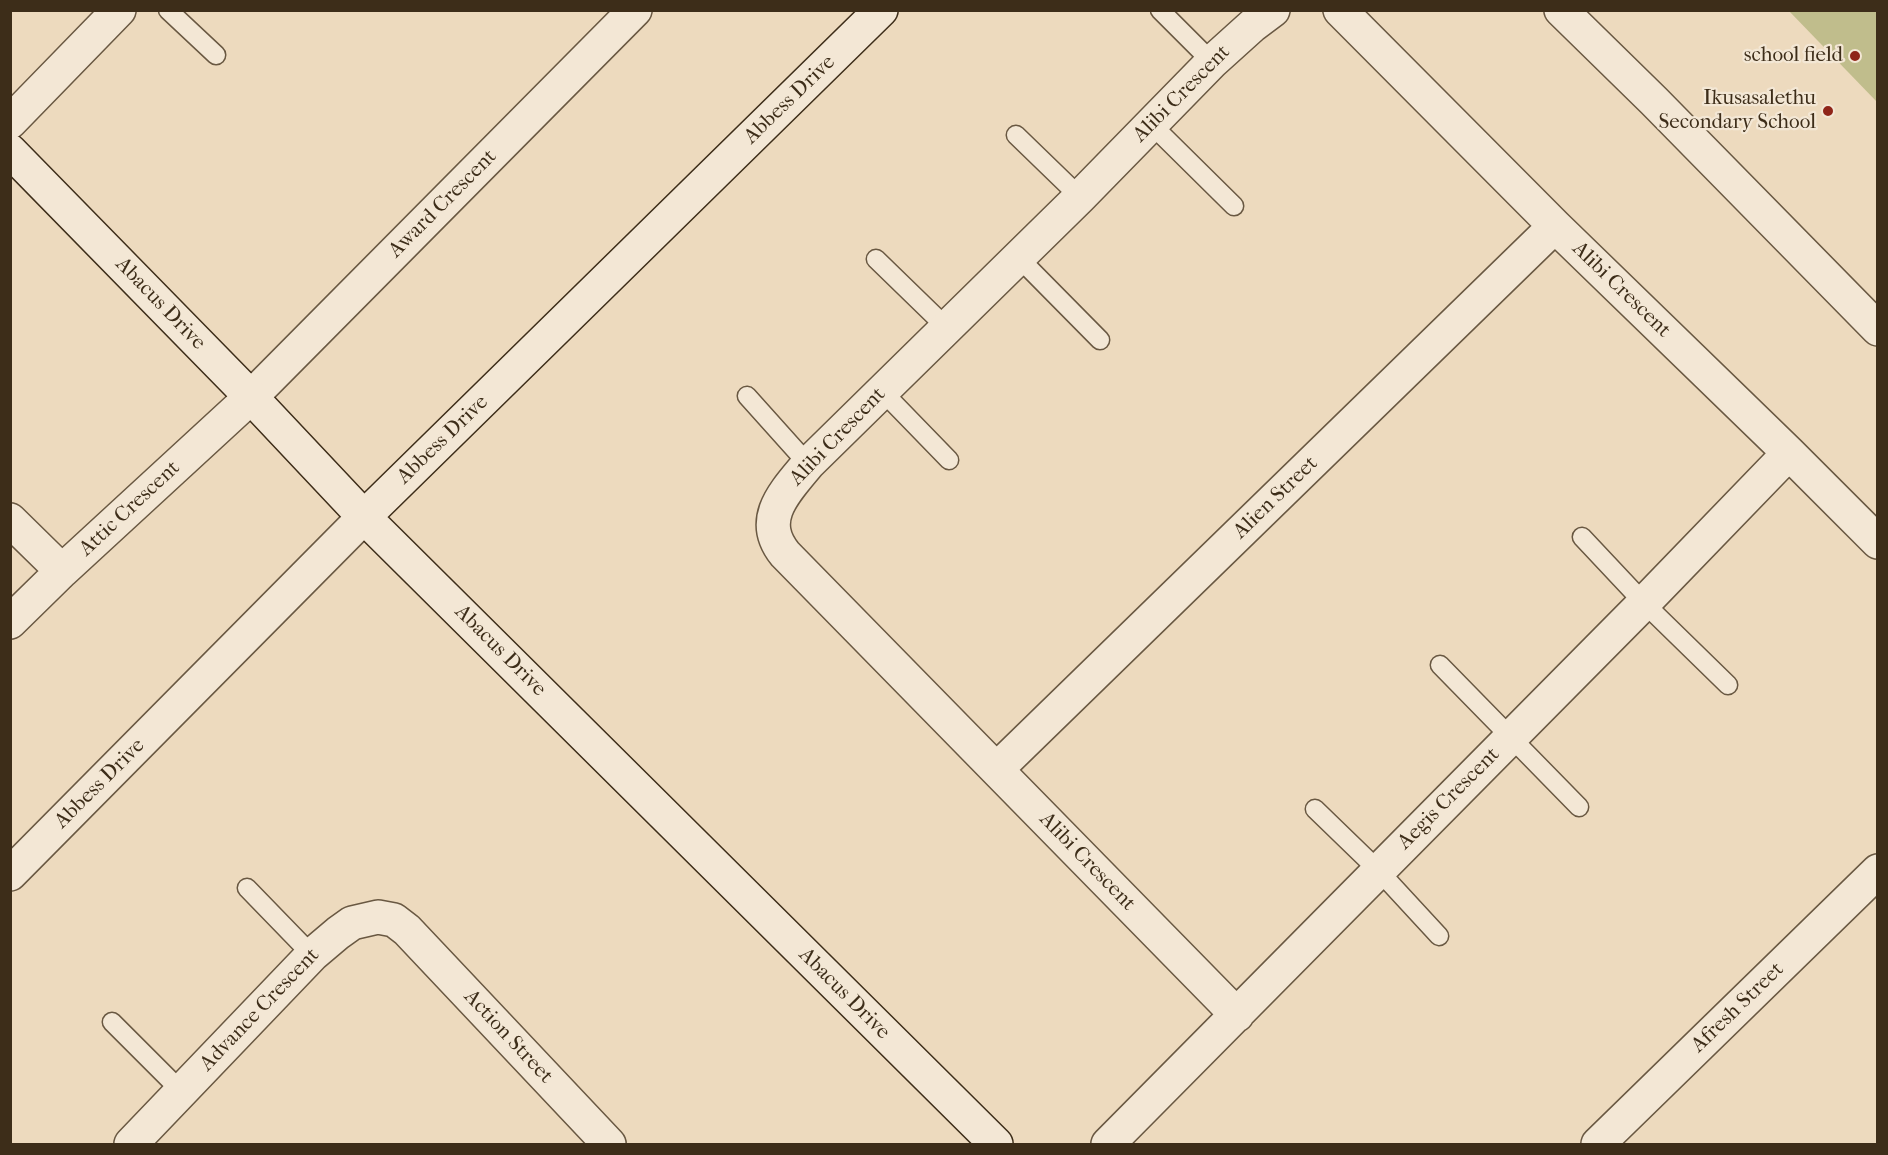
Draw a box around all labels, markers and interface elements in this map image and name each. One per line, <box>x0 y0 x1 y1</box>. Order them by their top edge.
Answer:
street label: Alibi Crescent <box>1128 40 1236 148</box>
place label: school field <box>1744 43 1843 69</box>
marker: school field <box>1848 49 1862 63</box>
street label: Abbess Drive <box>739 50 841 150</box>
place label: Ikusasalethu Secondary School <box>1658 86 1816 136</box>
marker: Ikusasalethu Secondary School <box>1821 104 1835 118</box>
street label: Award Crescent <box>384 145 502 263</box>
street label: Alibi Crescent <box>1566 237 1676 343</box>
street label: Abacus Drive <box>110 252 210 356</box>
street label: Alibi Crescent <box>785 382 891 492</box>
street label: Abbess Drive <box>392 390 494 490</box>
street label: Alien Street <box>1228 451 1324 545</box>
street label: Attic Crescent <box>74 456 186 562</box>
street label: Abacus Drive <box>449 600 551 702</box>
street label: Abbess Drive <box>50 734 150 834</box>
street label: Aegis Crescent <box>1393 743 1505 855</box>
street label: Alibi Crescent <box>1034 807 1140 917</box>
street label: Advance Crescent <box>195 943 325 1077</box>
street label: Abacus Drive <box>793 943 895 1045</box>
street label: Afresh Street <box>1686 958 1790 1058</box>
street label: Action Street <box>458 985 558 1089</box>

